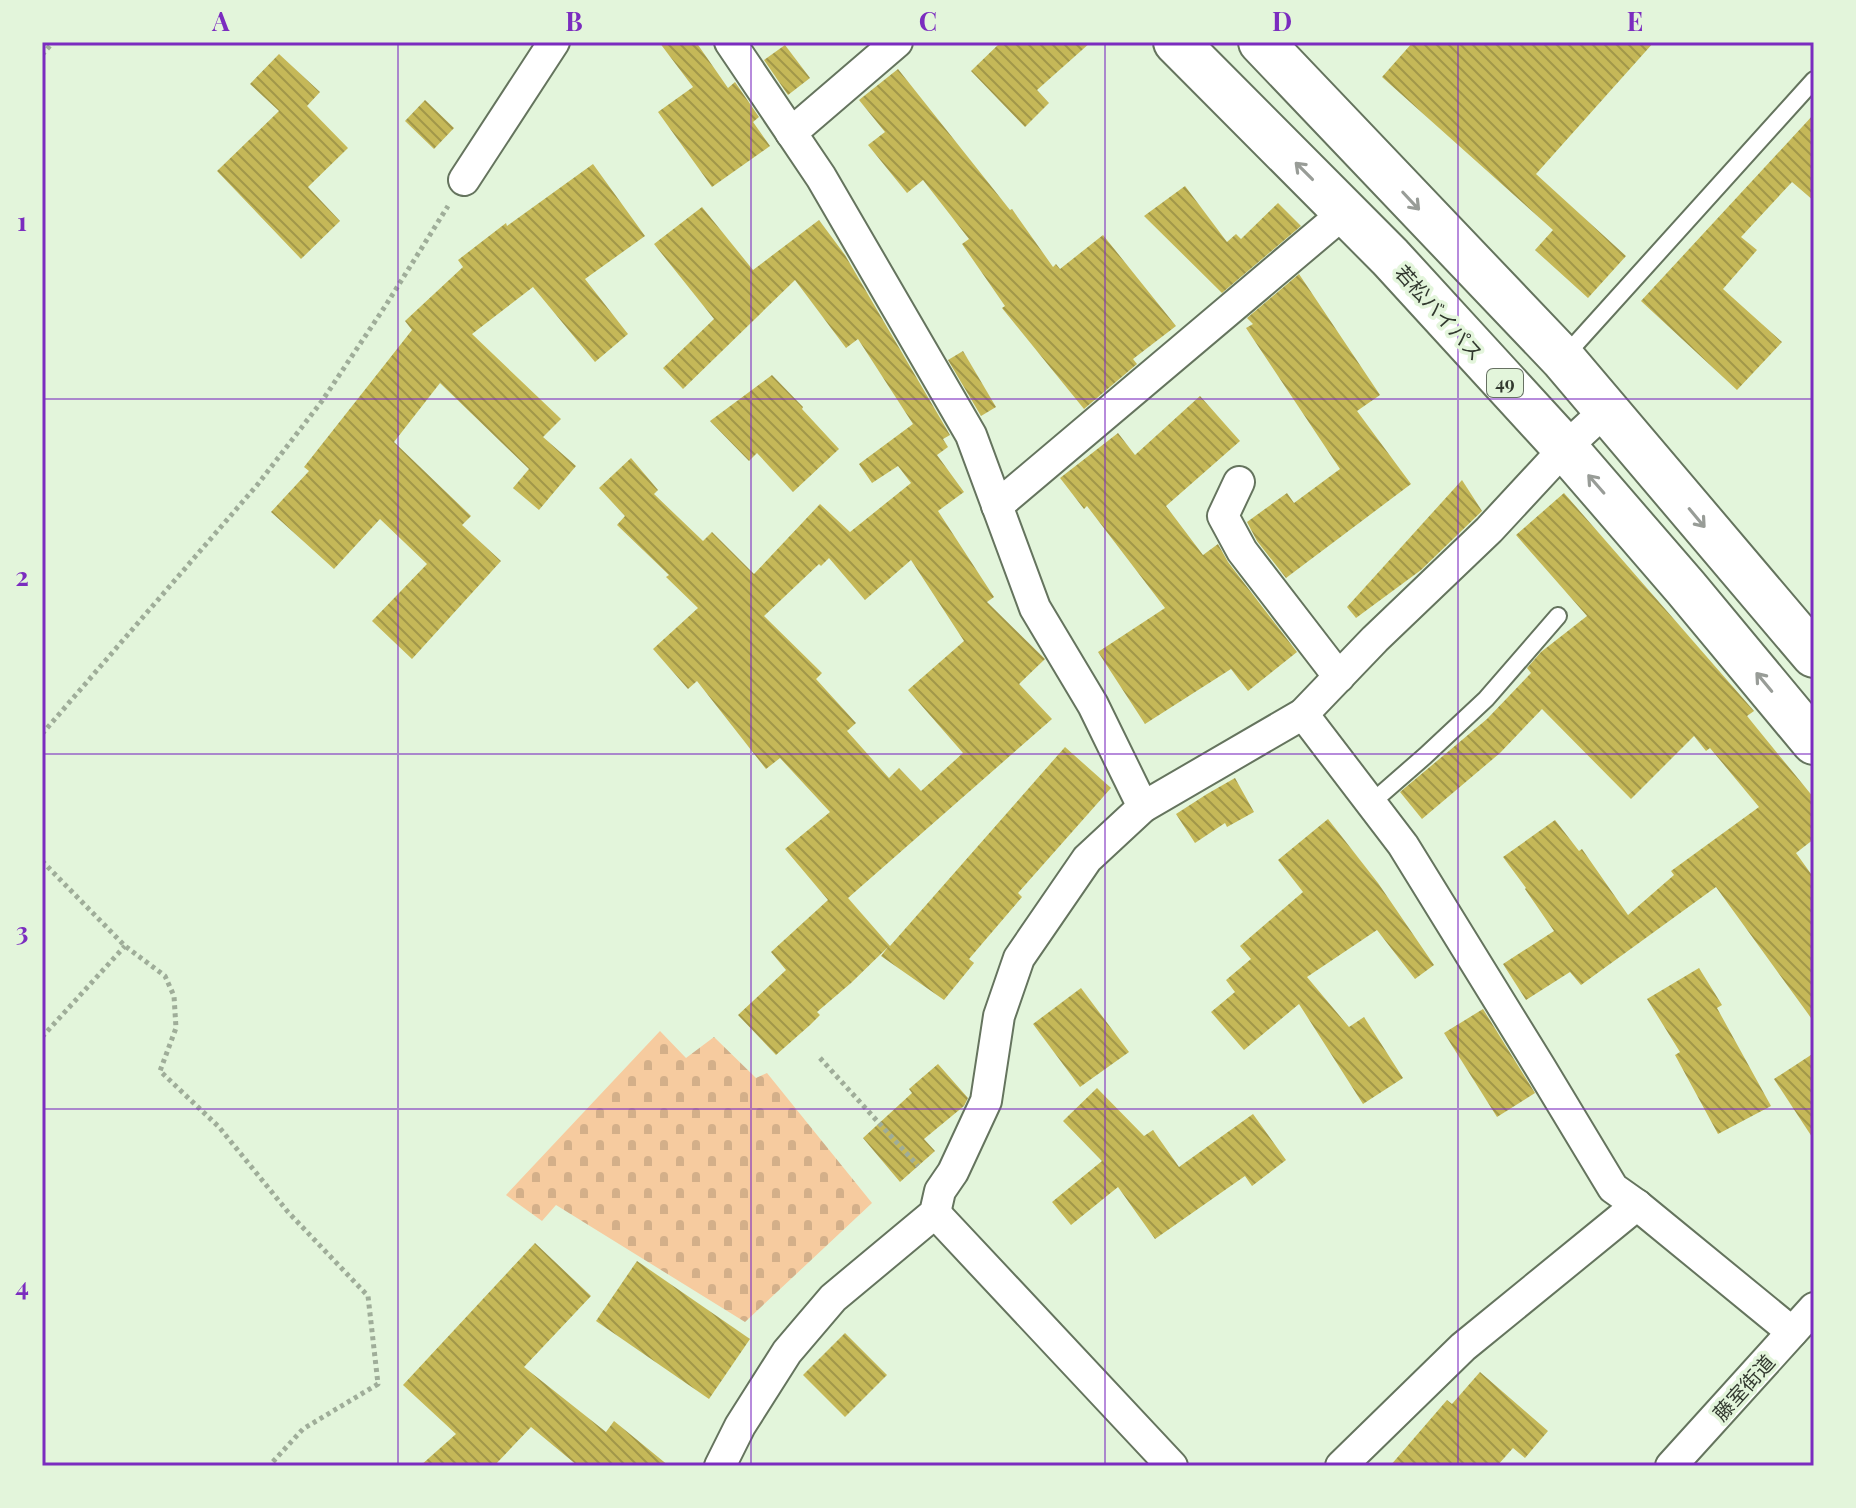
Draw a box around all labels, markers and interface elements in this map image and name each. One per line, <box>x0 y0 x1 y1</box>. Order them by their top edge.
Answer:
text: A <box>211 3 230 38</box>
text: B <box>565 3 583 38</box>
text: C <box>919 3 937 38</box>
text: D <box>1272 3 1292 38</box>
text: E <box>1627 3 1643 38</box>
one-way arrow <box>1295 162 1314 181</box>
one-way arrow <box>1401 190 1419 210</box>
text: 1 <box>17 203 27 238</box>
street label: 若松バイパス <box>1390 259 1490 365</box>
road number: 49 <box>1487 369 1523 397</box>
one-way arrow <box>1587 474 1605 495</box>
one-way arrow <box>1688 507 1706 528</box>
text: 2 <box>15 558 29 593</box>
one-way arrow <box>1755 672 1773 693</box>
text: 3 <box>16 913 28 948</box>
text: 4 <box>15 1268 29 1303</box>
street label: 藤室街道 <box>1706 1348 1780 1426</box>

